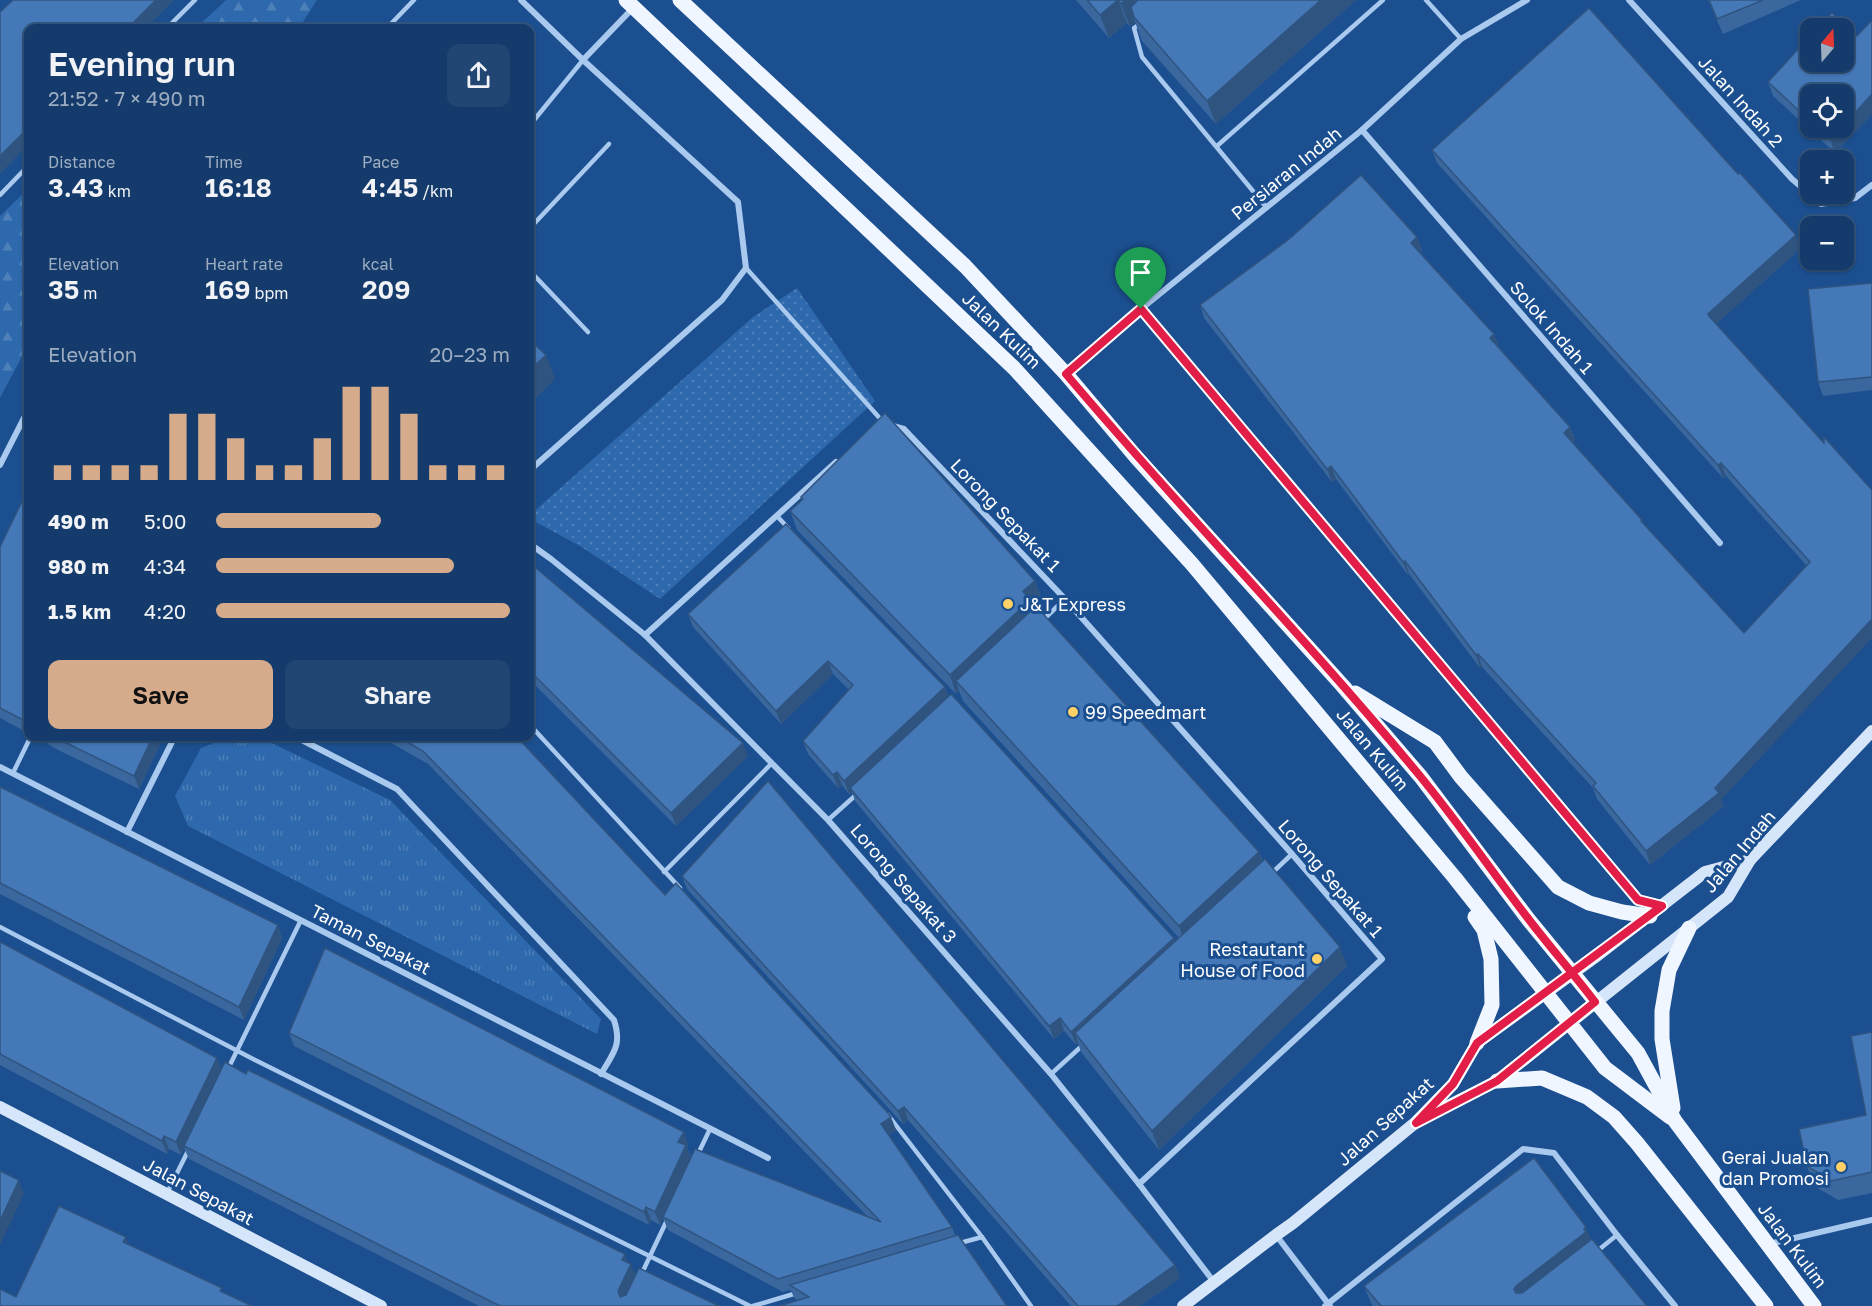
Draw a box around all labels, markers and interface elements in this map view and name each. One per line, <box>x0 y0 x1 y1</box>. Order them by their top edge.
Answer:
north arrow <box>1800 18 1854 72</box>
map controls <box>1800 18 1854 270</box>
text: Evening run <box>48 44 236 83</box>
button: share <box>447 44 510 107</box>
street label: Jalan Indah 2 <box>1694 51 1788 151</box>
button: locate <box>1800 84 1854 138</box>
text: 21:52 · 7 × 490 m <box>48 86 206 110</box>
street label: Persiaran Indah <box>1227 122 1345 224</box>
button: + <box>1800 150 1854 204</box>
text: Distance <box>48 152 115 172</box>
text: Time <box>205 152 243 172</box>
text: Pace <box>362 152 399 172</box>
text: 3.43 <box>48 172 104 203</box>
text: 16:18 <box>205 172 272 203</box>
text: 4:45 <box>362 172 418 203</box>
text: km <box>104 181 131 201</box>
text: /km <box>418 181 453 201</box>
button: − <box>1800 216 1854 270</box>
pin <box>1115 247 1166 309</box>
text: Elevation <box>48 254 119 274</box>
text: Heart rate <box>205 254 283 274</box>
text: kcal <box>362 254 394 274</box>
icon: arrive <box>1124 256 1157 289</box>
text: 35 <box>48 274 79 305</box>
text: 169 <box>205 274 251 305</box>
text: 209 <box>362 274 410 305</box>
street label: Solok Indah 1 <box>1506 276 1598 378</box>
text: m <box>79 283 97 303</box>
text: bpm <box>251 283 288 303</box>
street label: Jalan Kulim <box>958 287 1046 373</box>
text: Elevation <box>48 342 137 366</box>
text: 20–23 m <box>429 342 510 366</box>
street label: Lorong Sepakat 1 <box>946 454 1066 576</box>
text: 490 m <box>48 509 109 533</box>
text: 5:00 <box>144 509 186 533</box>
text: 980 m <box>48 554 109 578</box>
text: 4:34 <box>144 554 186 578</box>
place label: J&T Express <box>1020 593 1126 615</box>
marker: J&T Express <box>1001 597 1015 611</box>
text: 1.5 km <box>48 599 111 623</box>
text: 4:20 <box>144 599 186 623</box>
button: Save <box>48 660 273 729</box>
button: Share <box>285 660 510 729</box>
place label: 99 Speedmart <box>1085 701 1207 723</box>
street label: Jalan Kulim <box>1332 703 1414 795</box>
marker: 99 Speedmart <box>1066 705 1080 719</box>
street label: Jalan Indah <box>1698 805 1780 897</box>
street label: Lorong Sepakat 1 <box>1274 815 1388 942</box>
street label: Lorong Sepakat 3 <box>846 819 962 947</box>
street label: Taman Sepakat <box>307 899 435 979</box>
place label: Restautant House of Food <box>1180 938 1305 981</box>
marker: Restautant House of Food <box>1310 952 1324 966</box>
street label: Jalan Sepakat <box>1332 1072 1438 1170</box>
place label: Gerai Jualan dan Promosi <box>1721 1146 1829 1189</box>
street label: Jalan Sepakat <box>140 1153 258 1229</box>
marker: Gerai Jualan dan Promosi <box>1834 1160 1848 1174</box>
street label: Jalan Kulim <box>1754 1198 1832 1292</box>

